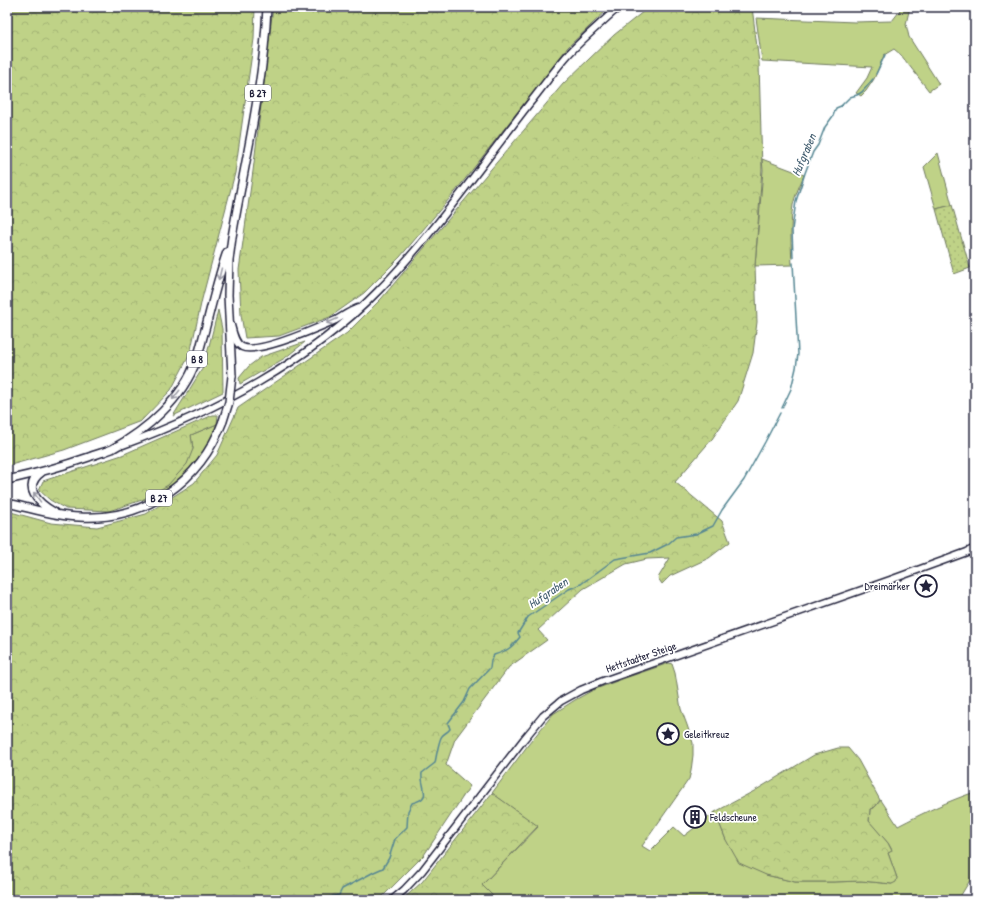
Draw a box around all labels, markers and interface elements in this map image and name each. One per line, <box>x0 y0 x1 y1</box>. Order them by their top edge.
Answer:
road number: B 27 <box>245 85 271 101</box>
water label: Hufgraben <box>787 130 821 179</box>
one-way arrow <box>216 267 224 280</box>
one-way arrow <box>326 318 338 326</box>
road number: B 8 <box>187 351 207 367</box>
one-way arrow <box>172 390 181 401</box>
road number: B 27 <box>146 490 172 506</box>
one-way arrow <box>33 491 41 502</box>
water label: Hufgraben <box>525 572 572 612</box>
place icon: Dreimärker <box>913 573 939 599</box>
place label: Dreimärker <box>864 579 911 593</box>
street label: Hettstadter Steige <box>604 638 679 676</box>
place icon: Geleitkreuz <box>655 721 681 747</box>
place label: Geleitkreuz <box>684 727 730 741</box>
building icon: Feldscheune <box>682 804 708 830</box>
place label: Feldscheune <box>709 810 758 824</box>

